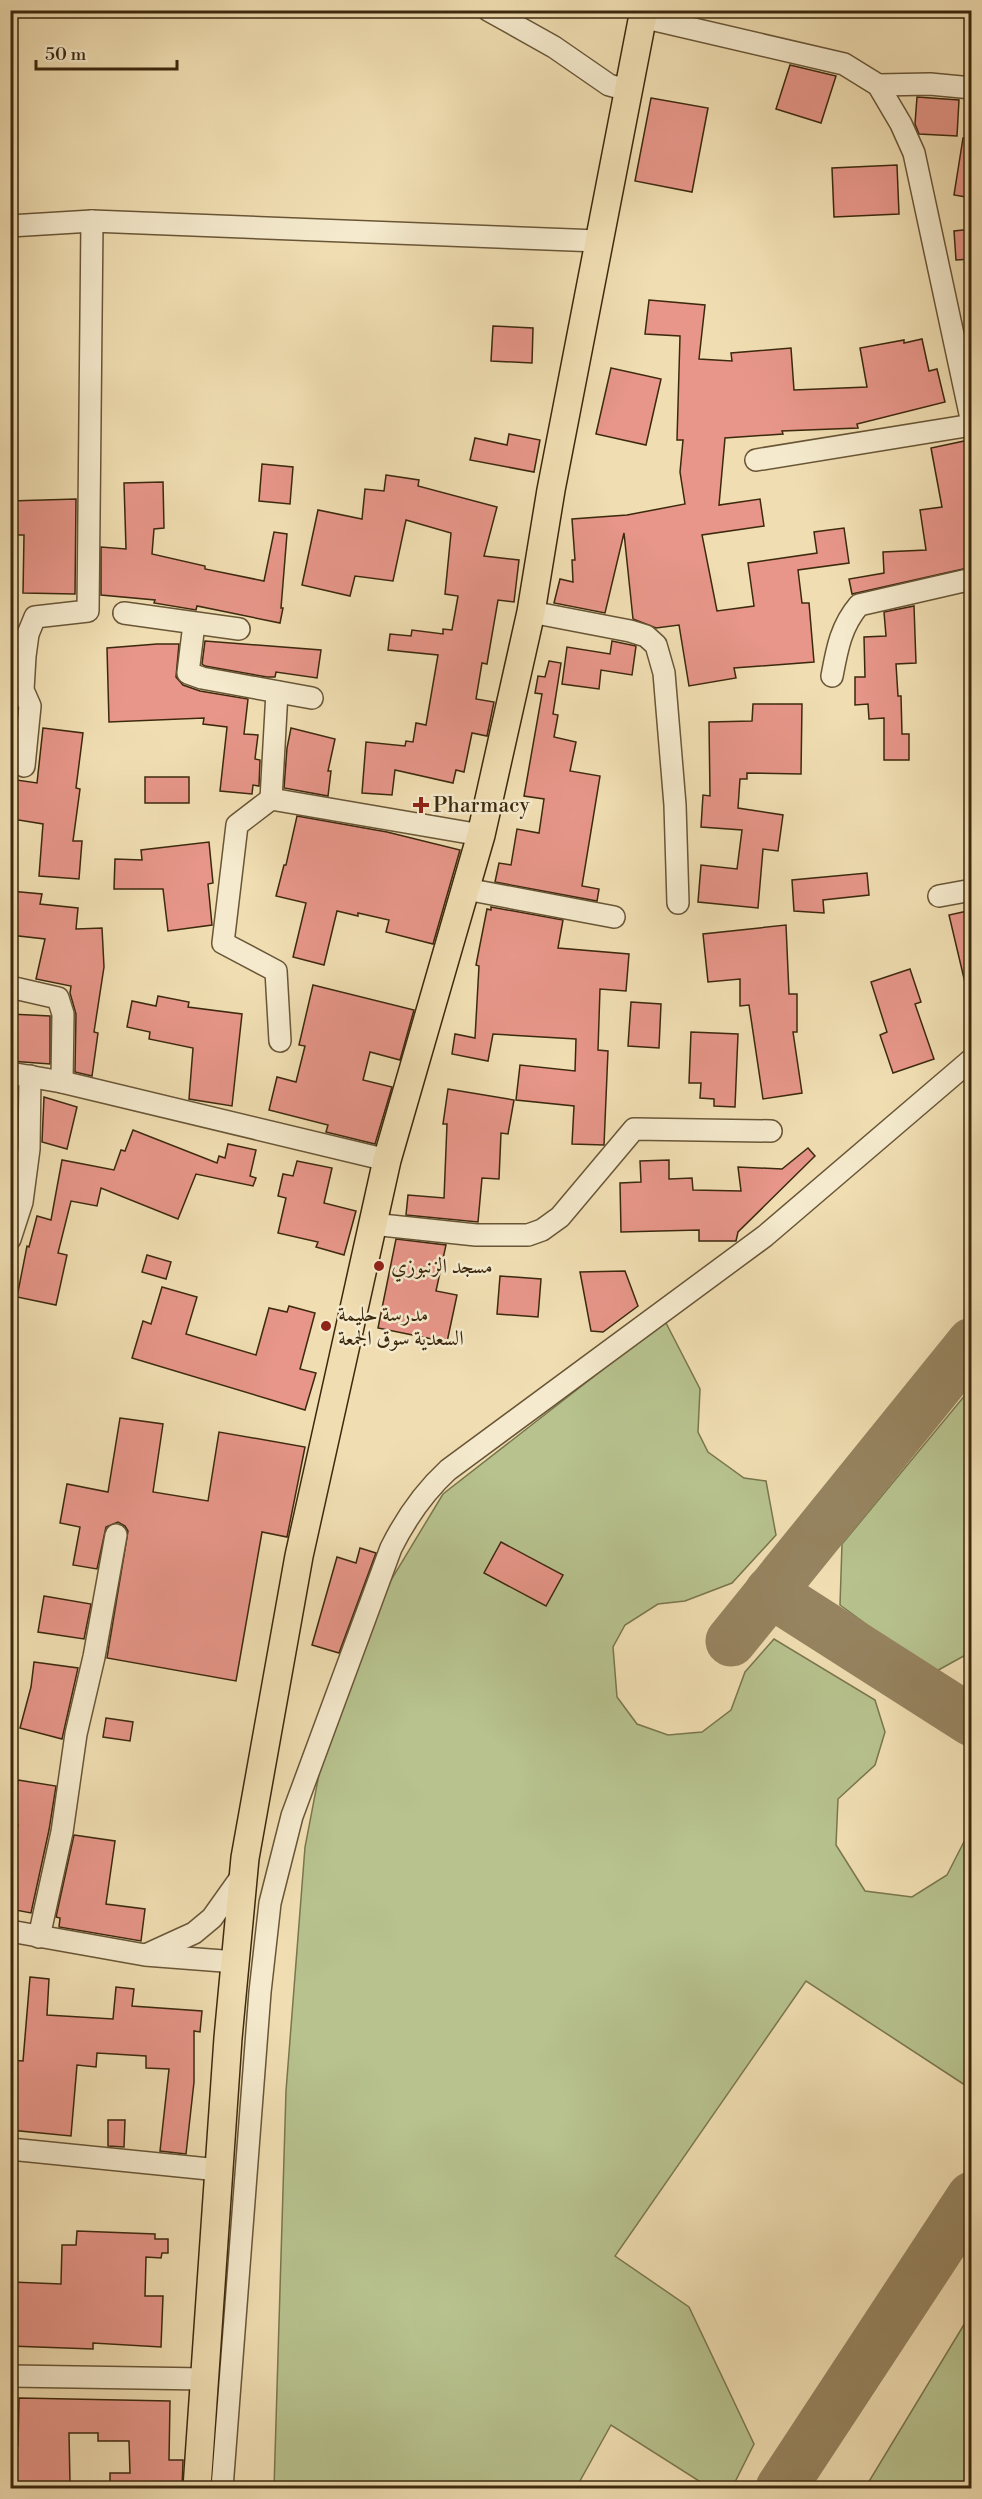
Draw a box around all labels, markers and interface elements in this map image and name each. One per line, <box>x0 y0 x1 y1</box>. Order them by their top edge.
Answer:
scale bar <box>36 33 177 71</box>
text: 50 m <box>45 43 87 66</box>
place label: Pharmacy <box>433 793 531 819</box>
marker: Pharmacy <box>414 798 428 812</box>
place label: مسجد الزنبوزي <box>391 1254 493 1282</box>
marker: مسجد الزنبوزي <box>372 1259 386 1273</box>
place label: مدرسة حليمة السعدية سوق الجمعة <box>338 1302 464 1352</box>
marker: مدرسة حليمة السعدية سوق الجمعة <box>319 1319 333 1333</box>

